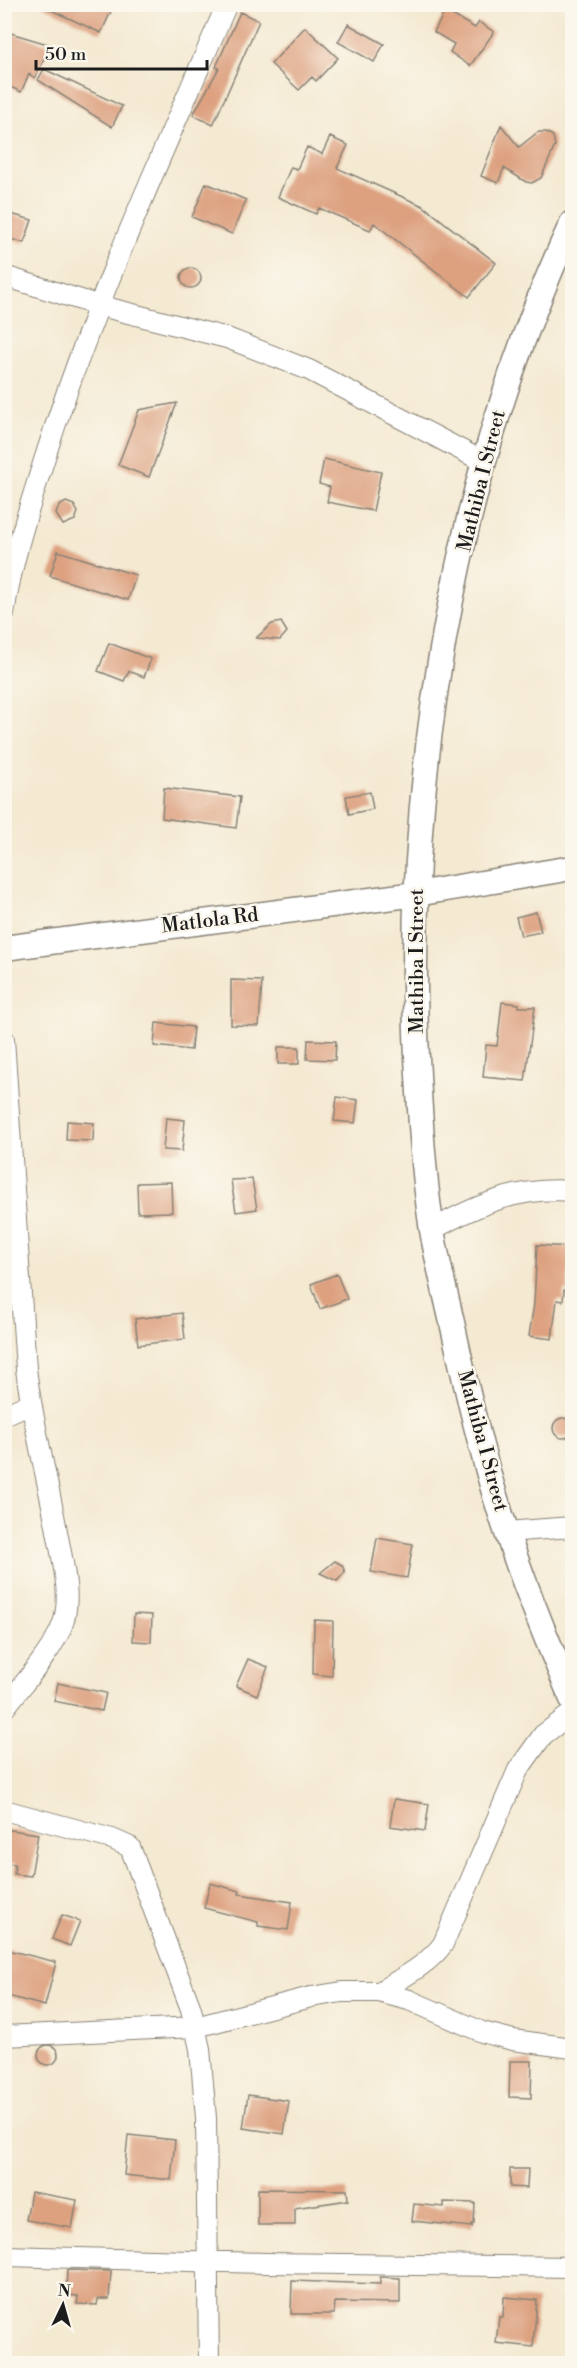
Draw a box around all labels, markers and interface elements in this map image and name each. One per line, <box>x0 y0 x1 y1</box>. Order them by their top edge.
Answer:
scale bar <box>36 33 207 71</box>
text: 50 m <box>45 43 87 66</box>
street label: Mathiba I Street <box>452 407 512 555</box>
street label: Mathiba I Street <box>405 888 430 1034</box>
street label: Matlola Rd <box>160 903 261 939</box>
street label: Mathiba I Street <box>451 1368 513 1514</box>
north arrow <box>33 2275 93 2335</box>
text: N <box>57 2281 72 2302</box>

